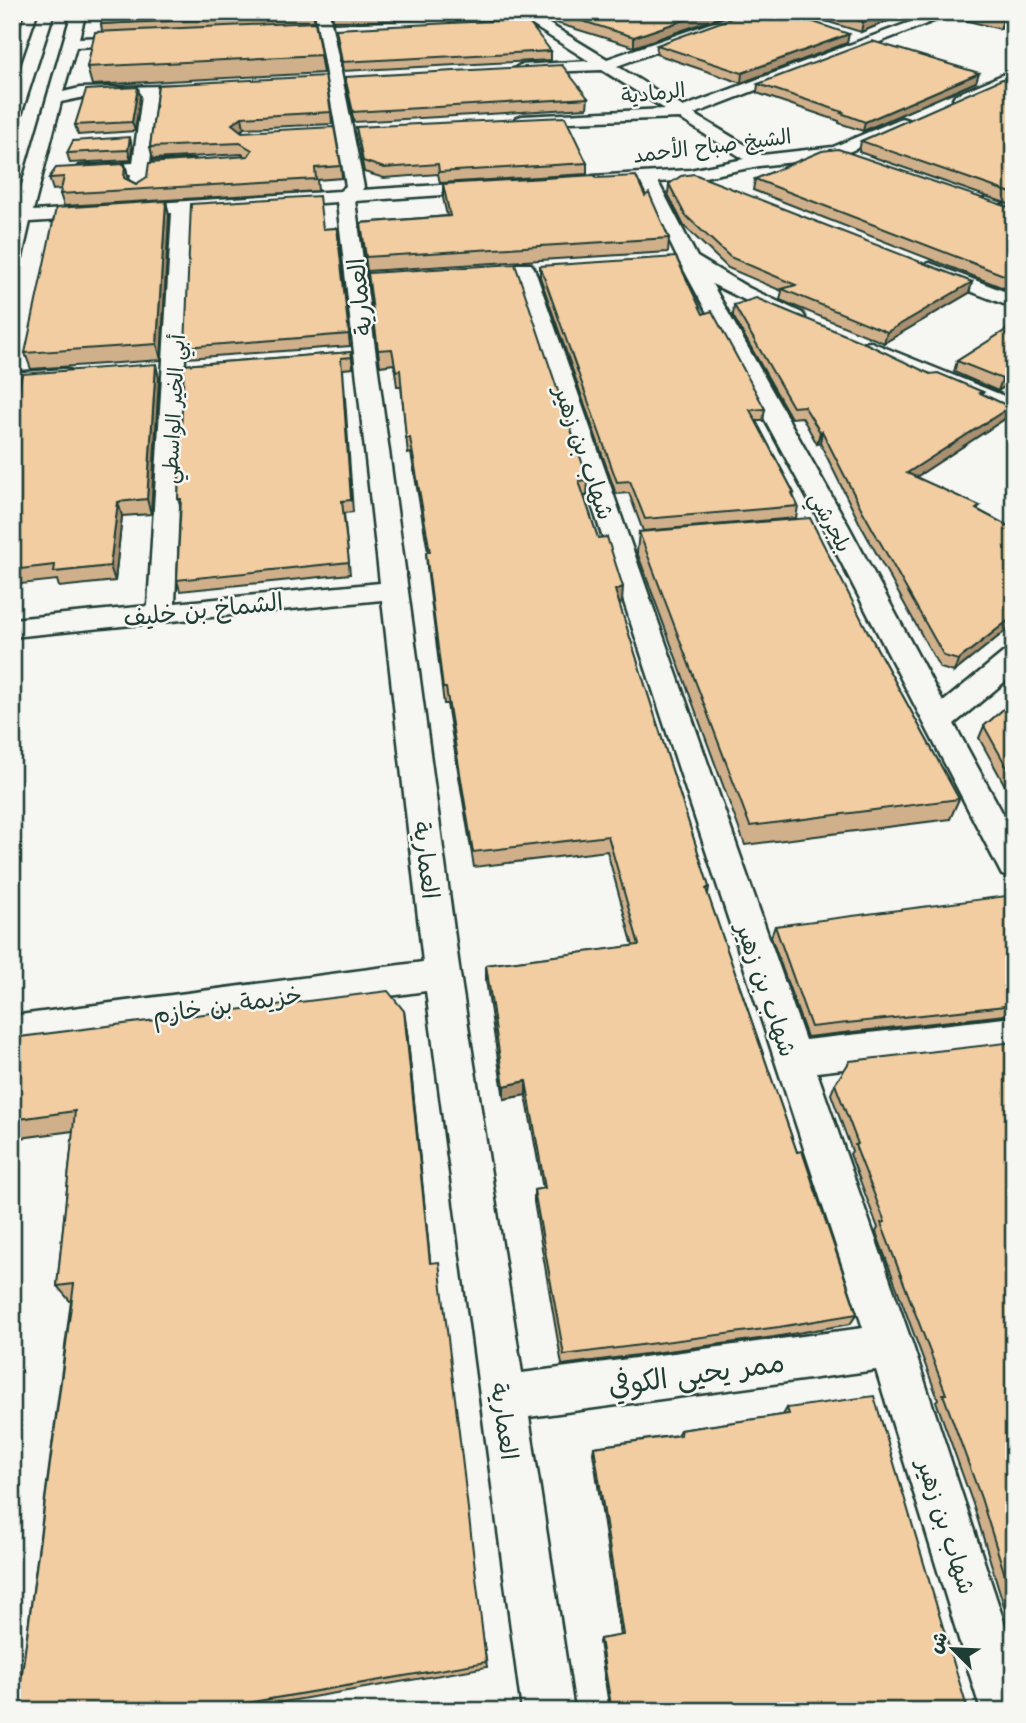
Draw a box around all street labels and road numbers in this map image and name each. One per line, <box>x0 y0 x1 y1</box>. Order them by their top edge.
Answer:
street label: الرمادية <box>619 72 687 110</box>
street label: الشيخ صباح الأحمد <box>631 118 793 170</box>
street label: العمارية <box>336 256 380 338</box>
street label: أبي الخير الواسطي <box>152 333 197 485</box>
street label: شهاب بن زهير <box>545 378 626 524</box>
street label: بلجرشي <box>798 485 861 560</box>
street label: الشماخ بن خليف <box>121 582 285 634</box>
street label: العمارية <box>405 819 451 901</box>
street label: شهاب بن زهير <box>727 915 808 1061</box>
street label: خزيمة بن خازم <box>150 975 304 1033</box>
street label: ممر يحيى الكوفي <box>605 1338 787 1407</box>
street label: العمارية <box>483 1380 529 1462</box>
street label: شهاب بن زهير <box>909 1452 987 1598</box>

